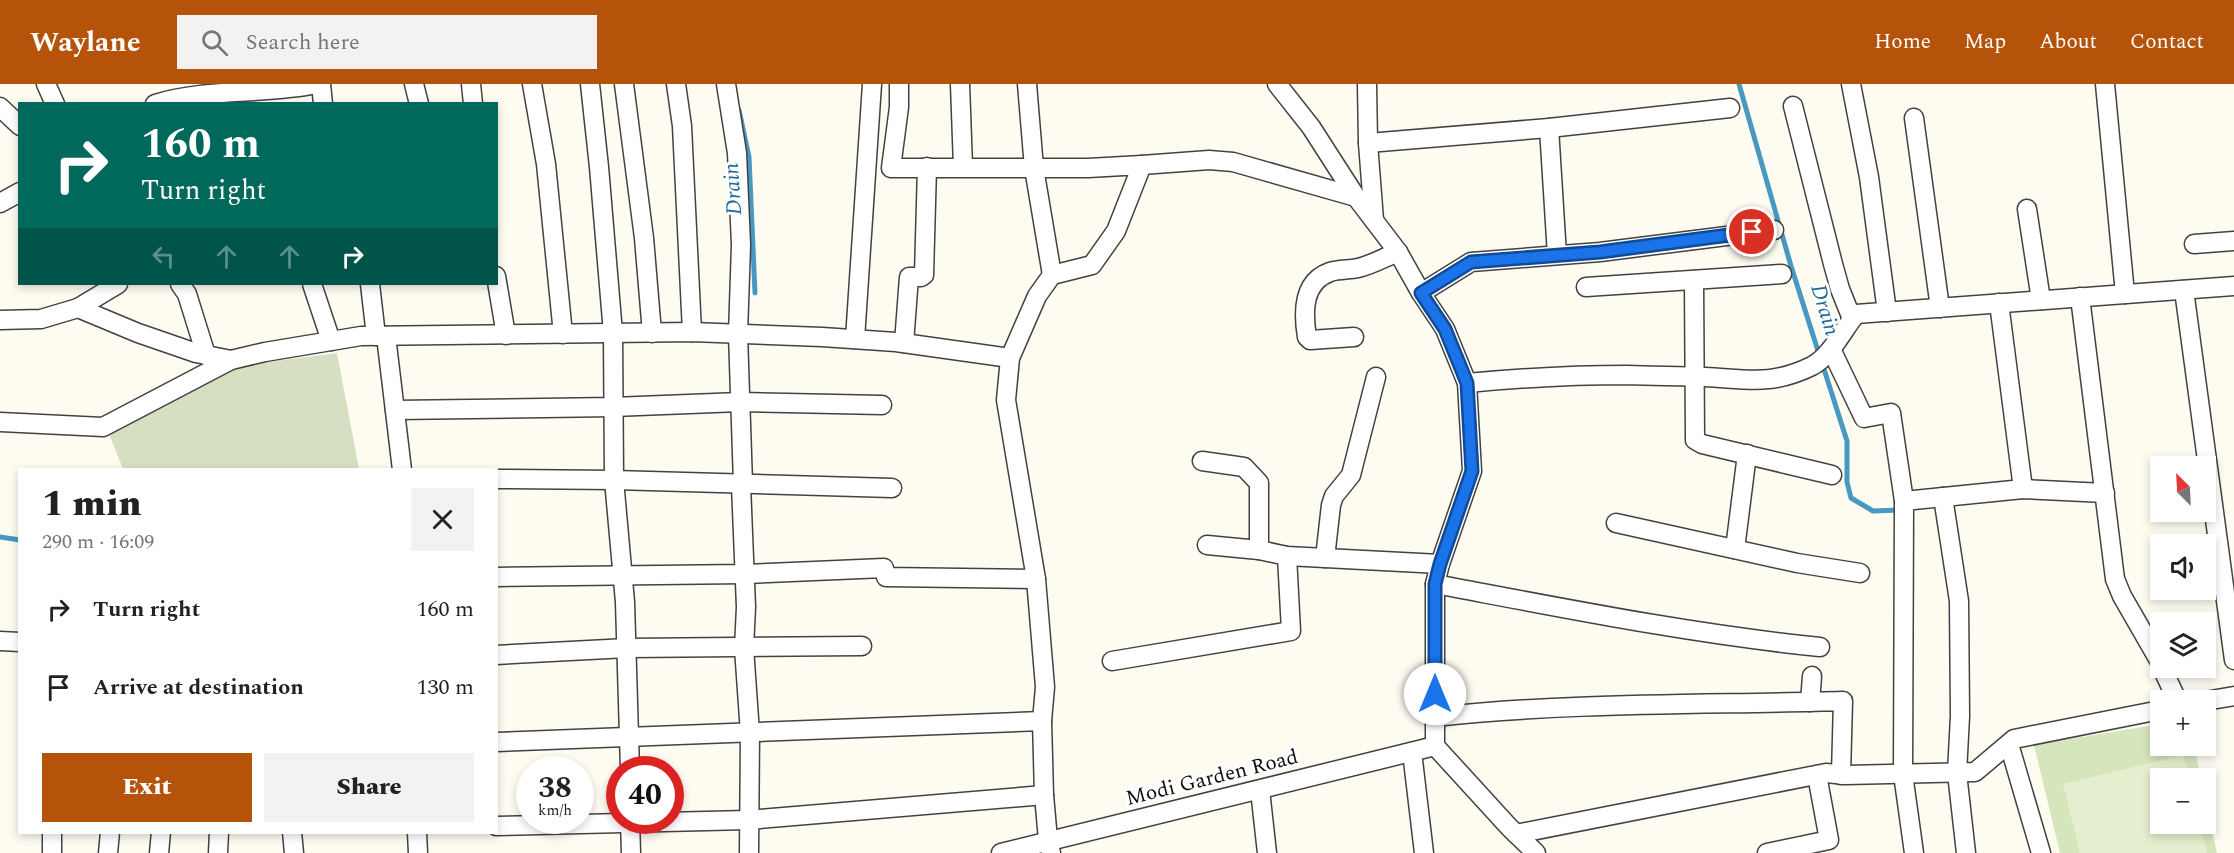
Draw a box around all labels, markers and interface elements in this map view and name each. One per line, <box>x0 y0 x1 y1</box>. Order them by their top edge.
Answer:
search box <box>177 15 597 69</box>
text: Waylane <box>30 21 141 64</box>
icon: search <box>198 26 231 59</box>
text: Search here <box>246 26 360 59</box>
text: Home <box>1874 26 1931 58</box>
text: Map <box>1964 26 2006 58</box>
text: About <box>2039 26 2097 58</box>
text: Contact <box>2130 26 2204 58</box>
text: 160 m <box>141 113 260 176</box>
icon: right <box>42 126 120 204</box>
water label: Drain <box>715 161 751 216</box>
text: Turn right <box>141 170 266 212</box>
pin <box>1726 206 1777 257</box>
icon: arrive <box>1735 215 1768 248</box>
icon: left <box>147 240 180 273</box>
icon: ahead <box>210 240 243 273</box>
icon: ahead <box>273 240 306 273</box>
icon: right <box>336 240 369 273</box>
water label: Drain <box>1802 280 1849 340</box>
north arrow <box>2150 456 2216 522</box>
map controls <box>2150 456 2216 834</box>
text: 1 min <box>42 477 142 532</box>
button: close <box>411 488 474 551</box>
text: 290 m · 16:09 <box>42 527 154 557</box>
button: sound <box>2150 534 2216 600</box>
icon: right <box>42 593 75 626</box>
text: Turn right <box>93 593 200 626</box>
text: 160 m <box>417 593 474 626</box>
button: layers <box>2150 612 2216 678</box>
position arrow <box>1403 662 1467 726</box>
icon: arrive <box>42 671 75 704</box>
text: Arrive at destination <box>93 671 304 704</box>
text: 130 m <box>417 671 474 704</box>
button: + <box>2150 690 2216 756</box>
street label: Modi Garden Road <box>1122 741 1302 815</box>
button: Exit <box>42 753 252 822</box>
button: Share <box>264 753 474 822</box>
speed limit sign: 40 <box>606 756 684 834</box>
text: 38 <box>538 765 572 811</box>
button: − <box>2150 768 2216 834</box>
text: km/h <box>538 799 572 822</box>

